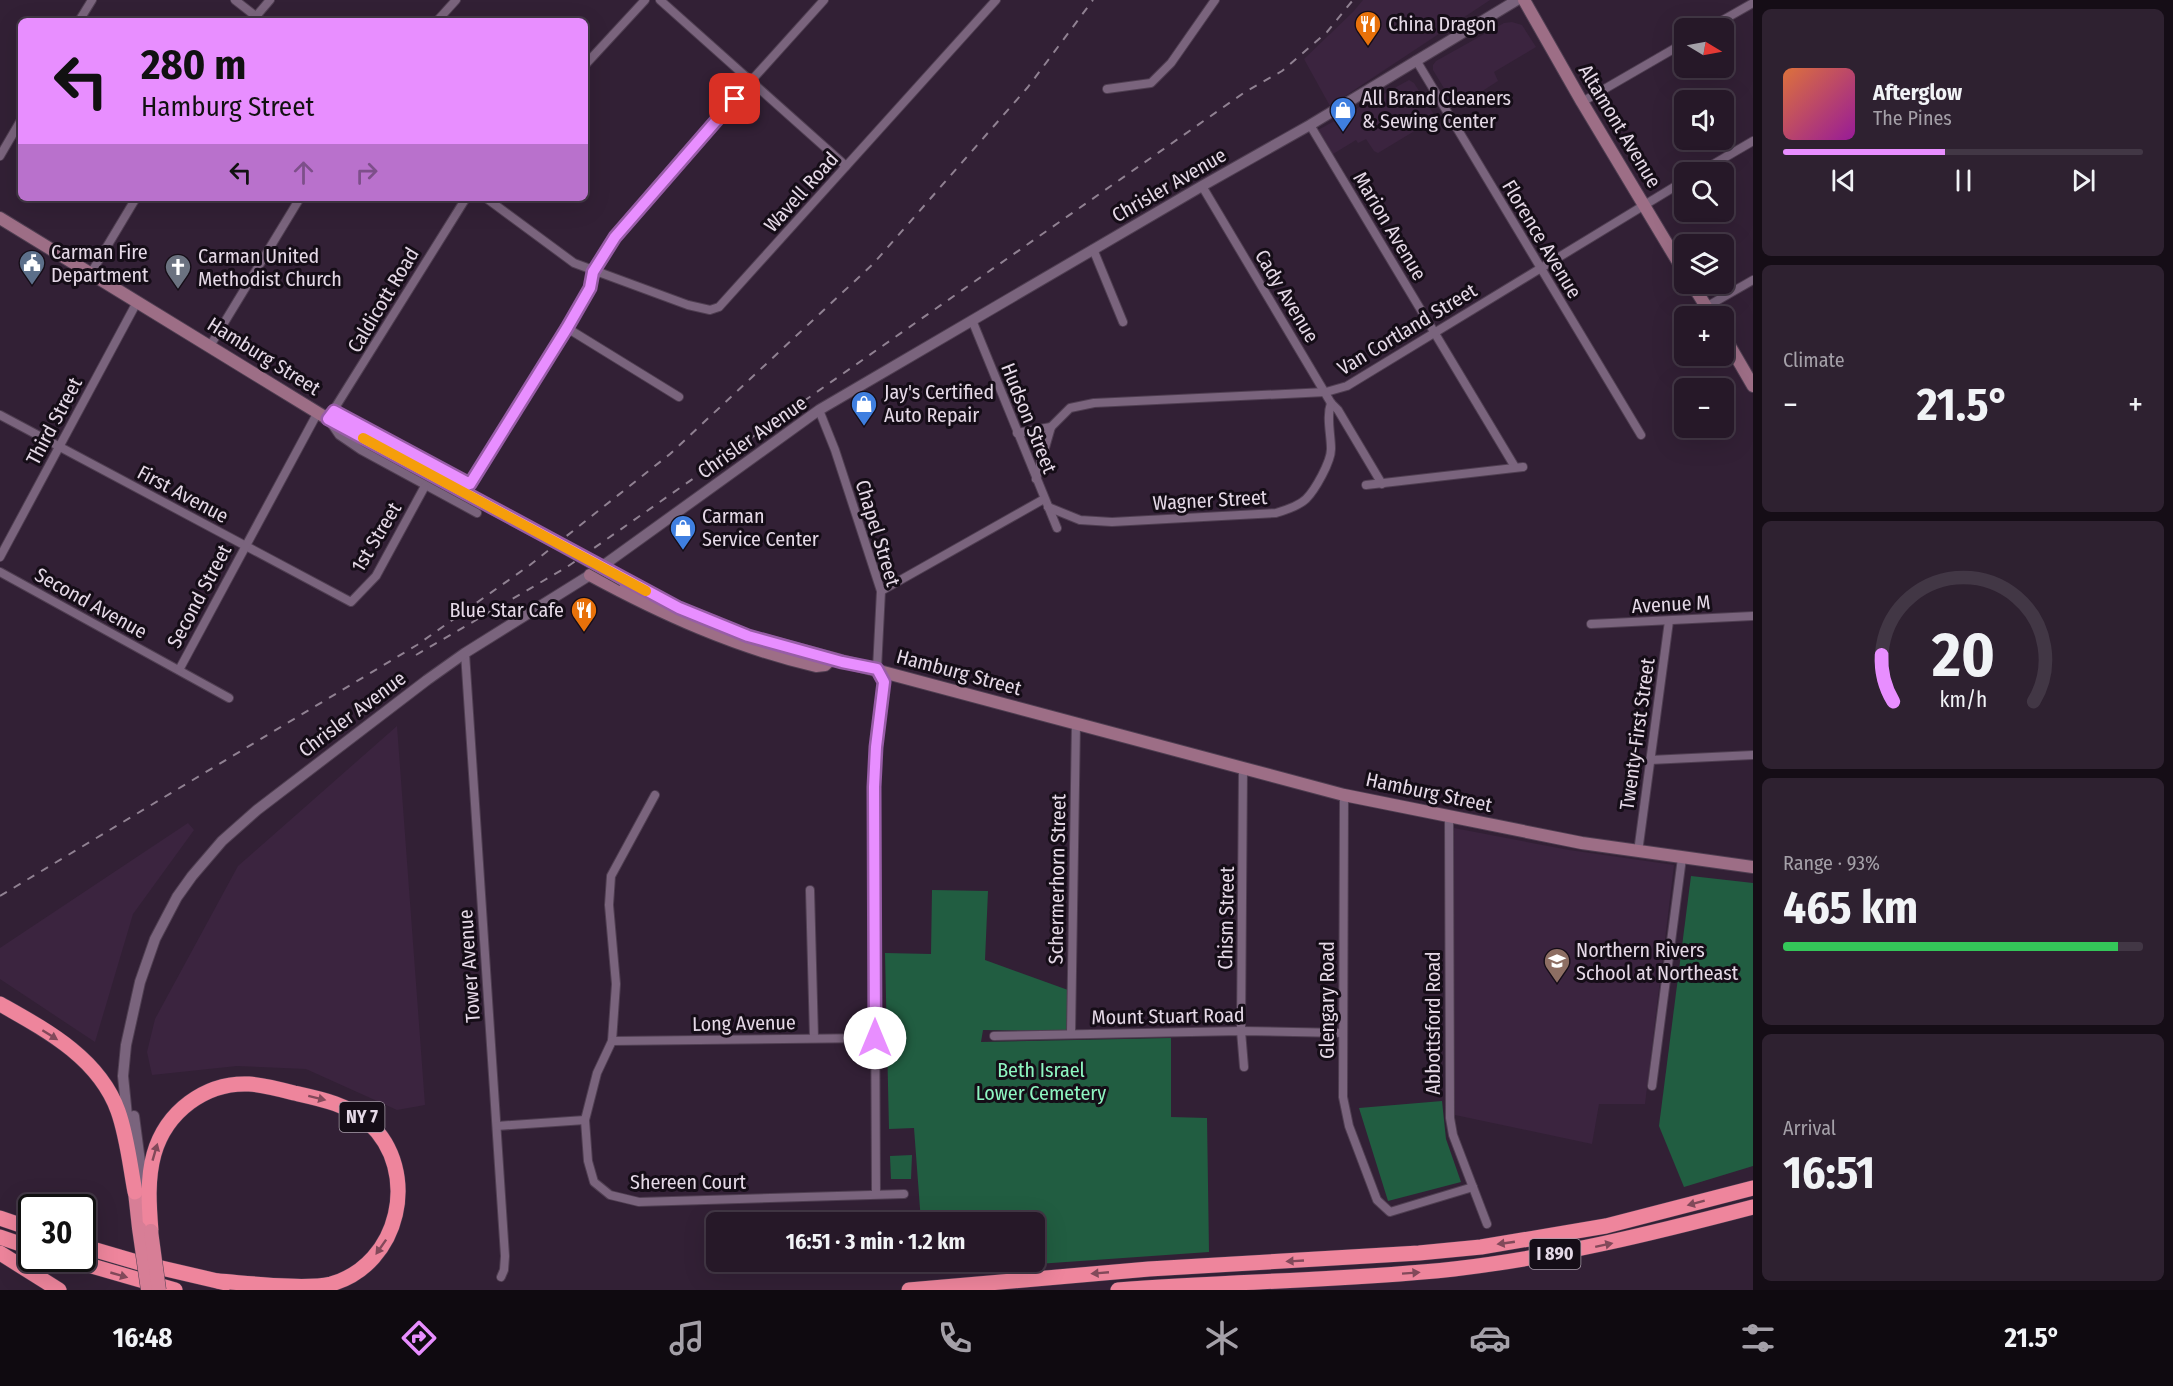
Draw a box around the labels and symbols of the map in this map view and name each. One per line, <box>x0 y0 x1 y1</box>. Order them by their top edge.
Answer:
restaurant icon: China Dragon <box>1353 9 1383 47</box>
place label: China Dragon <box>1388 12 1496 36</box>
north arrow <box>1674 18 1734 78</box>
street label: Altamont Avenue <box>1574 60 1666 192</box>
pin <box>709 73 760 124</box>
place label: All Brand Cleaners & Sewing Center <box>1362 86 1511 133</box>
shop icon: All Brand Cleaners & Sewing Center <box>1328 95 1358 133</box>
street label: Chrisler Avenue <box>1108 143 1230 227</box>
street label: Wavell Road <box>759 147 843 237</box>
street label: Marion Avenue <box>1348 168 1432 284</box>
street label: Florence Avenue <box>1497 175 1587 303</box>
place label: Carman Fire Department <box>51 240 149 287</box>
street label: Caldicott Road <box>342 243 424 357</box>
place label: Carman United Methodist Church <box>198 244 342 291</box>
street label: Cady Avenue <box>1250 245 1324 347</box>
public building icon: Carman Fire Department <box>17 248 47 286</box>
church icon: Carman United Methodist Church <box>163 252 193 290</box>
street label: Van Cortland Street <box>1333 278 1481 380</box>
street label: Hamburg Street <box>203 312 325 400</box>
street label: Hudson Street <box>996 359 1062 477</box>
street label: Third Street <box>21 373 87 469</box>
place label: Jay's Certified Auto Repair <box>884 380 994 427</box>
shop icon: Jay's Certified Auto Repair <box>849 389 879 427</box>
street label: Chrisler Avenue <box>693 390 811 484</box>
street label: First Avenue <box>133 460 233 528</box>
street label: Chapel Street <box>850 477 906 590</box>
street label: Wagner Street <box>1152 485 1268 515</box>
street label: 1st Street <box>346 498 406 576</box>
place label: Carman Service Center <box>702 504 819 551</box>
shop icon: Carman Service Center <box>668 513 698 551</box>
street label: Second Street <box>162 540 236 652</box>
street label: Second Avenue <box>31 562 151 644</box>
street label: Avenue M <box>1631 590 1711 618</box>
restaurant icon: Blue Star Cafe <box>569 595 599 633</box>
place label: Blue Star Cafe <box>449 598 564 622</box>
street label: Hamburg Street <box>894 644 1025 700</box>
street label: Twenty-First Street <box>1614 656 1660 812</box>
street label: Chrisler Avenue <box>294 666 410 762</box>
street label: Hamburg Street <box>1364 767 1495 817</box>
street label: Schermerhorn Street <box>1044 793 1070 964</box>
street label: Chism Street <box>1213 866 1239 970</box>
street label: Tower Avenue <box>453 909 485 1023</box>
place label: Northern Rivers School at Northeast <box>1576 938 1739 985</box>
street label: Glengary Road <box>1315 941 1339 1059</box>
school or university icon: Northern Rivers School at Northeast <box>1542 946 1572 984</box>
street label: Abbottsford Road <box>1421 951 1445 1095</box>
street label: Mount Stuart Road <box>1091 1003 1245 1029</box>
position arrow <box>843 1006 907 1070</box>
street label: Long Avenue <box>692 1010 796 1036</box>
one-way arrow <box>42 1029 58 1040</box>
park label: Beth Israel Lower Cemetery <box>976 1058 1106 1105</box>
one-way arrow <box>308 1094 326 1104</box>
road number: NY 7 <box>340 1102 385 1132</box>
one-way arrow <box>151 1143 160 1161</box>
street label: Shereen Court <box>630 1170 746 1194</box>
speed limit sign: 30 <box>18 1194 96 1272</box>
one-way arrow <box>1687 1199 1705 1208</box>
one-way arrow <box>375 1239 387 1255</box>
one-way arrow <box>1496 1239 1515 1248</box>
road number: I 890 <box>1530 1239 1580 1269</box>
one-way arrow <box>1595 1240 1614 1249</box>
one-way arrow <box>1285 1256 1304 1265</box>
one-way arrow <box>1091 1268 1110 1278</box>
one-way arrow <box>1401 1268 1420 1277</box>
one-way arrow <box>110 1271 128 1280</box>

